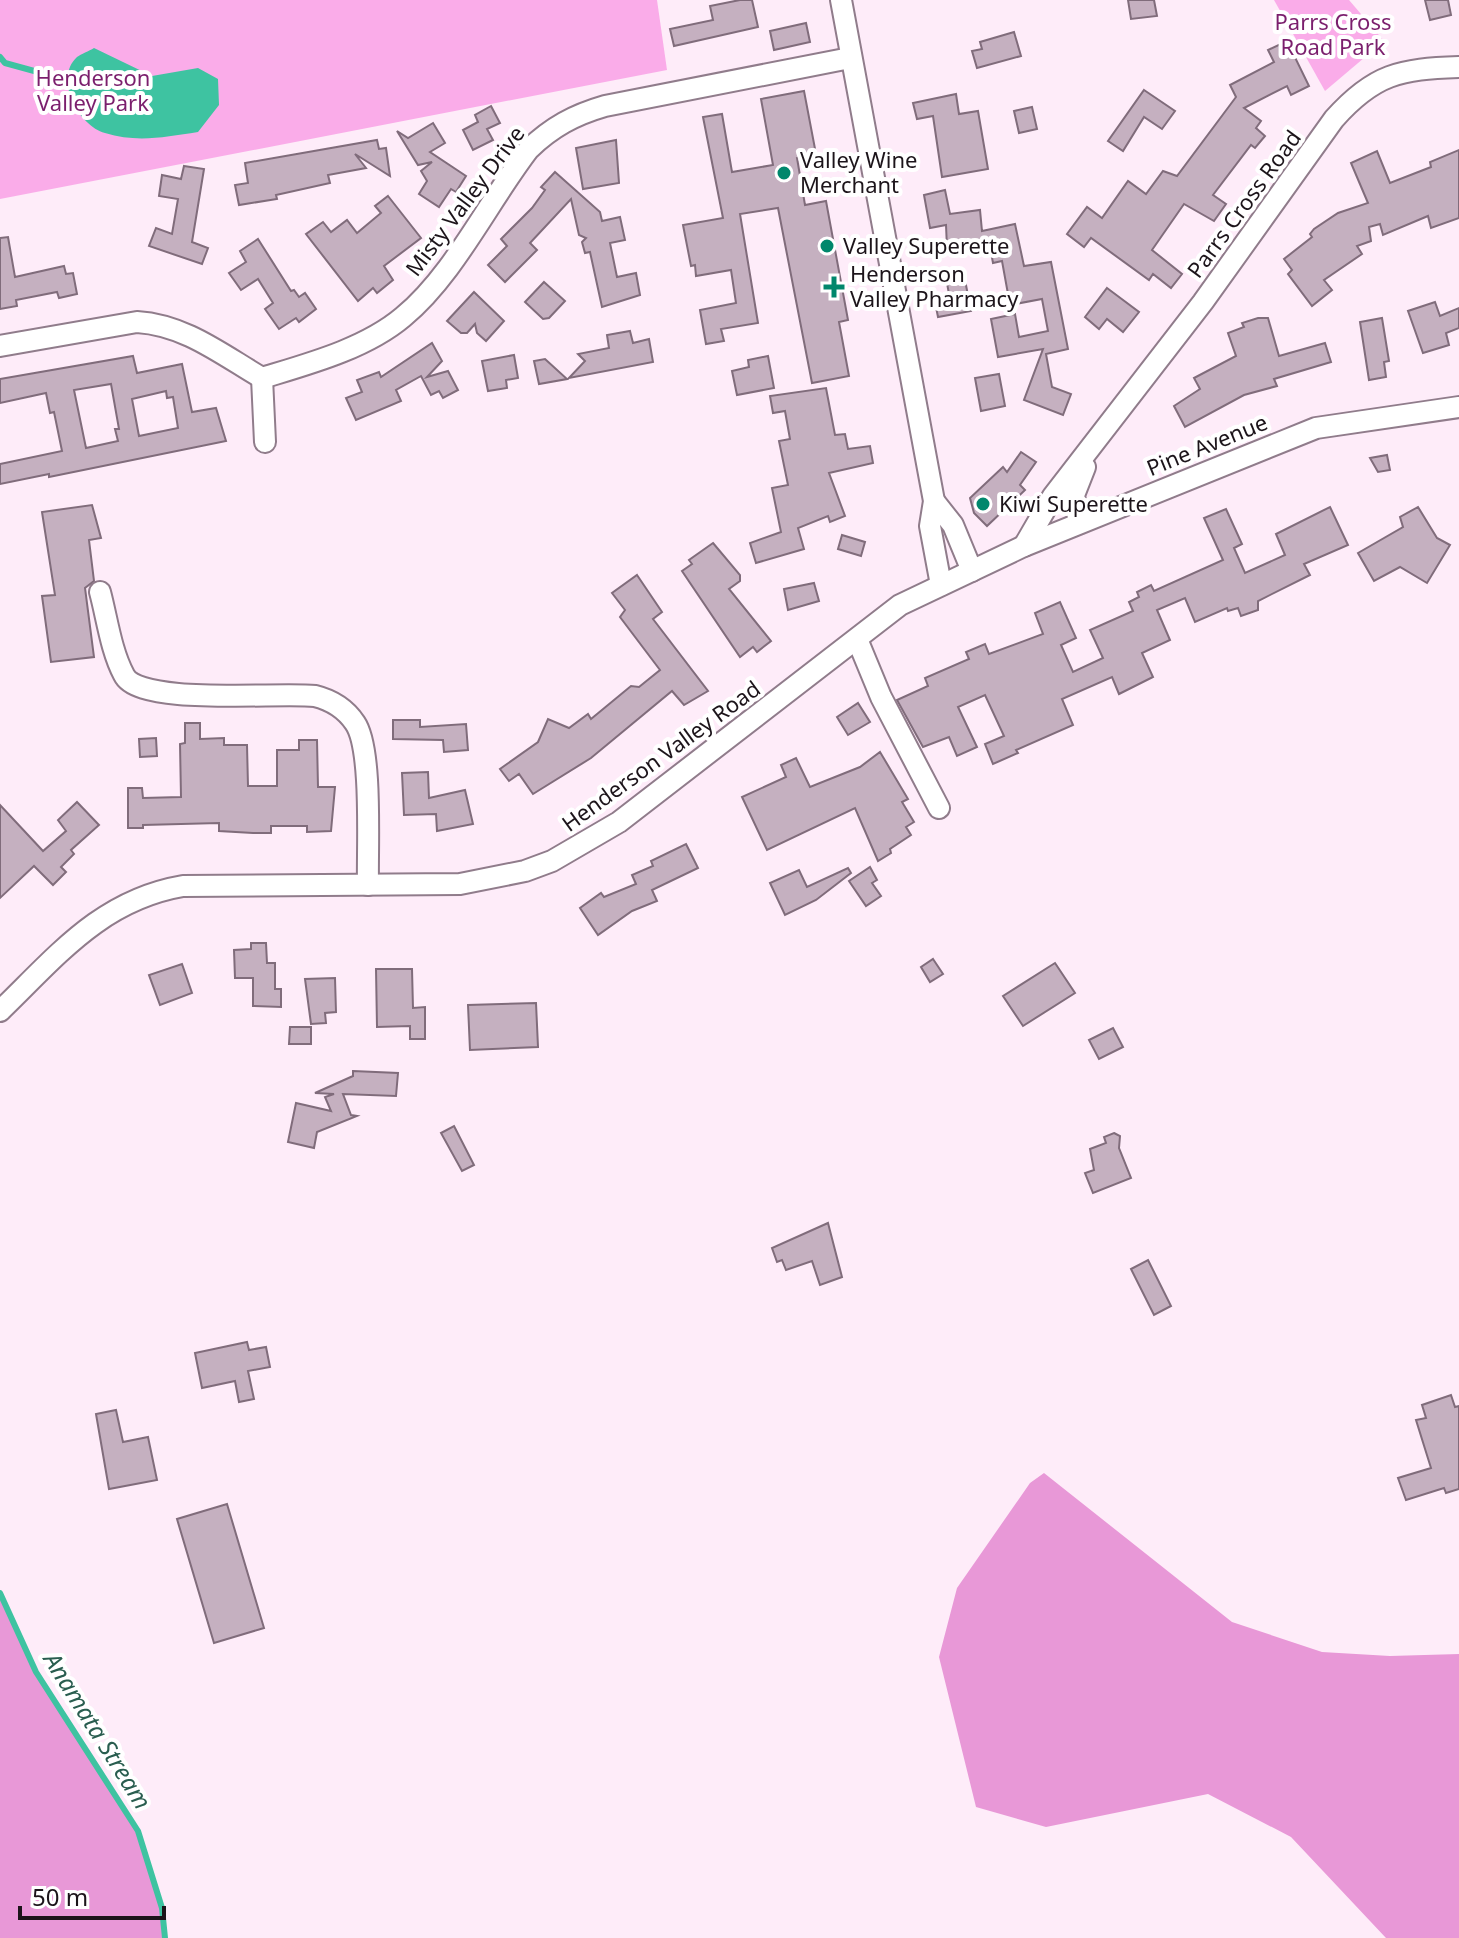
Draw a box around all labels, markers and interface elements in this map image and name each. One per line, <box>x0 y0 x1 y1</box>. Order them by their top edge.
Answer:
park label: Parrs Cross Road Park <box>1274 6 1392 61</box>
park label: Henderson Valley Park <box>36 62 150 117</box>
street label: Misty Valley Drive <box>398 119 531 282</box>
street label: Parrs Cross Road <box>1179 124 1307 283</box>
place label: Valley Wine Merchant <box>800 144 918 199</box>
marker: Valley Wine Merchant <box>775 164 793 182</box>
place label: Valley Superette <box>843 230 1009 260</box>
marker: Valley Superette <box>818 237 836 255</box>
place label: Henderson Valley Pharmacy <box>850 258 1019 313</box>
marker: Henderson Valley Pharmacy <box>825 278 843 296</box>
street label: Pine Avenue <box>1142 406 1272 482</box>
place label: Kiwi Superette <box>999 488 1148 518</box>
marker: Kiwi Superette <box>974 495 992 513</box>
street label: Henderson Valley Road <box>555 673 766 837</box>
water label: Anamata Stream <box>36 1644 160 1815</box>
scale bar <box>20 1870 164 1920</box>
text: 50 m <box>32 1880 88 1913</box>

